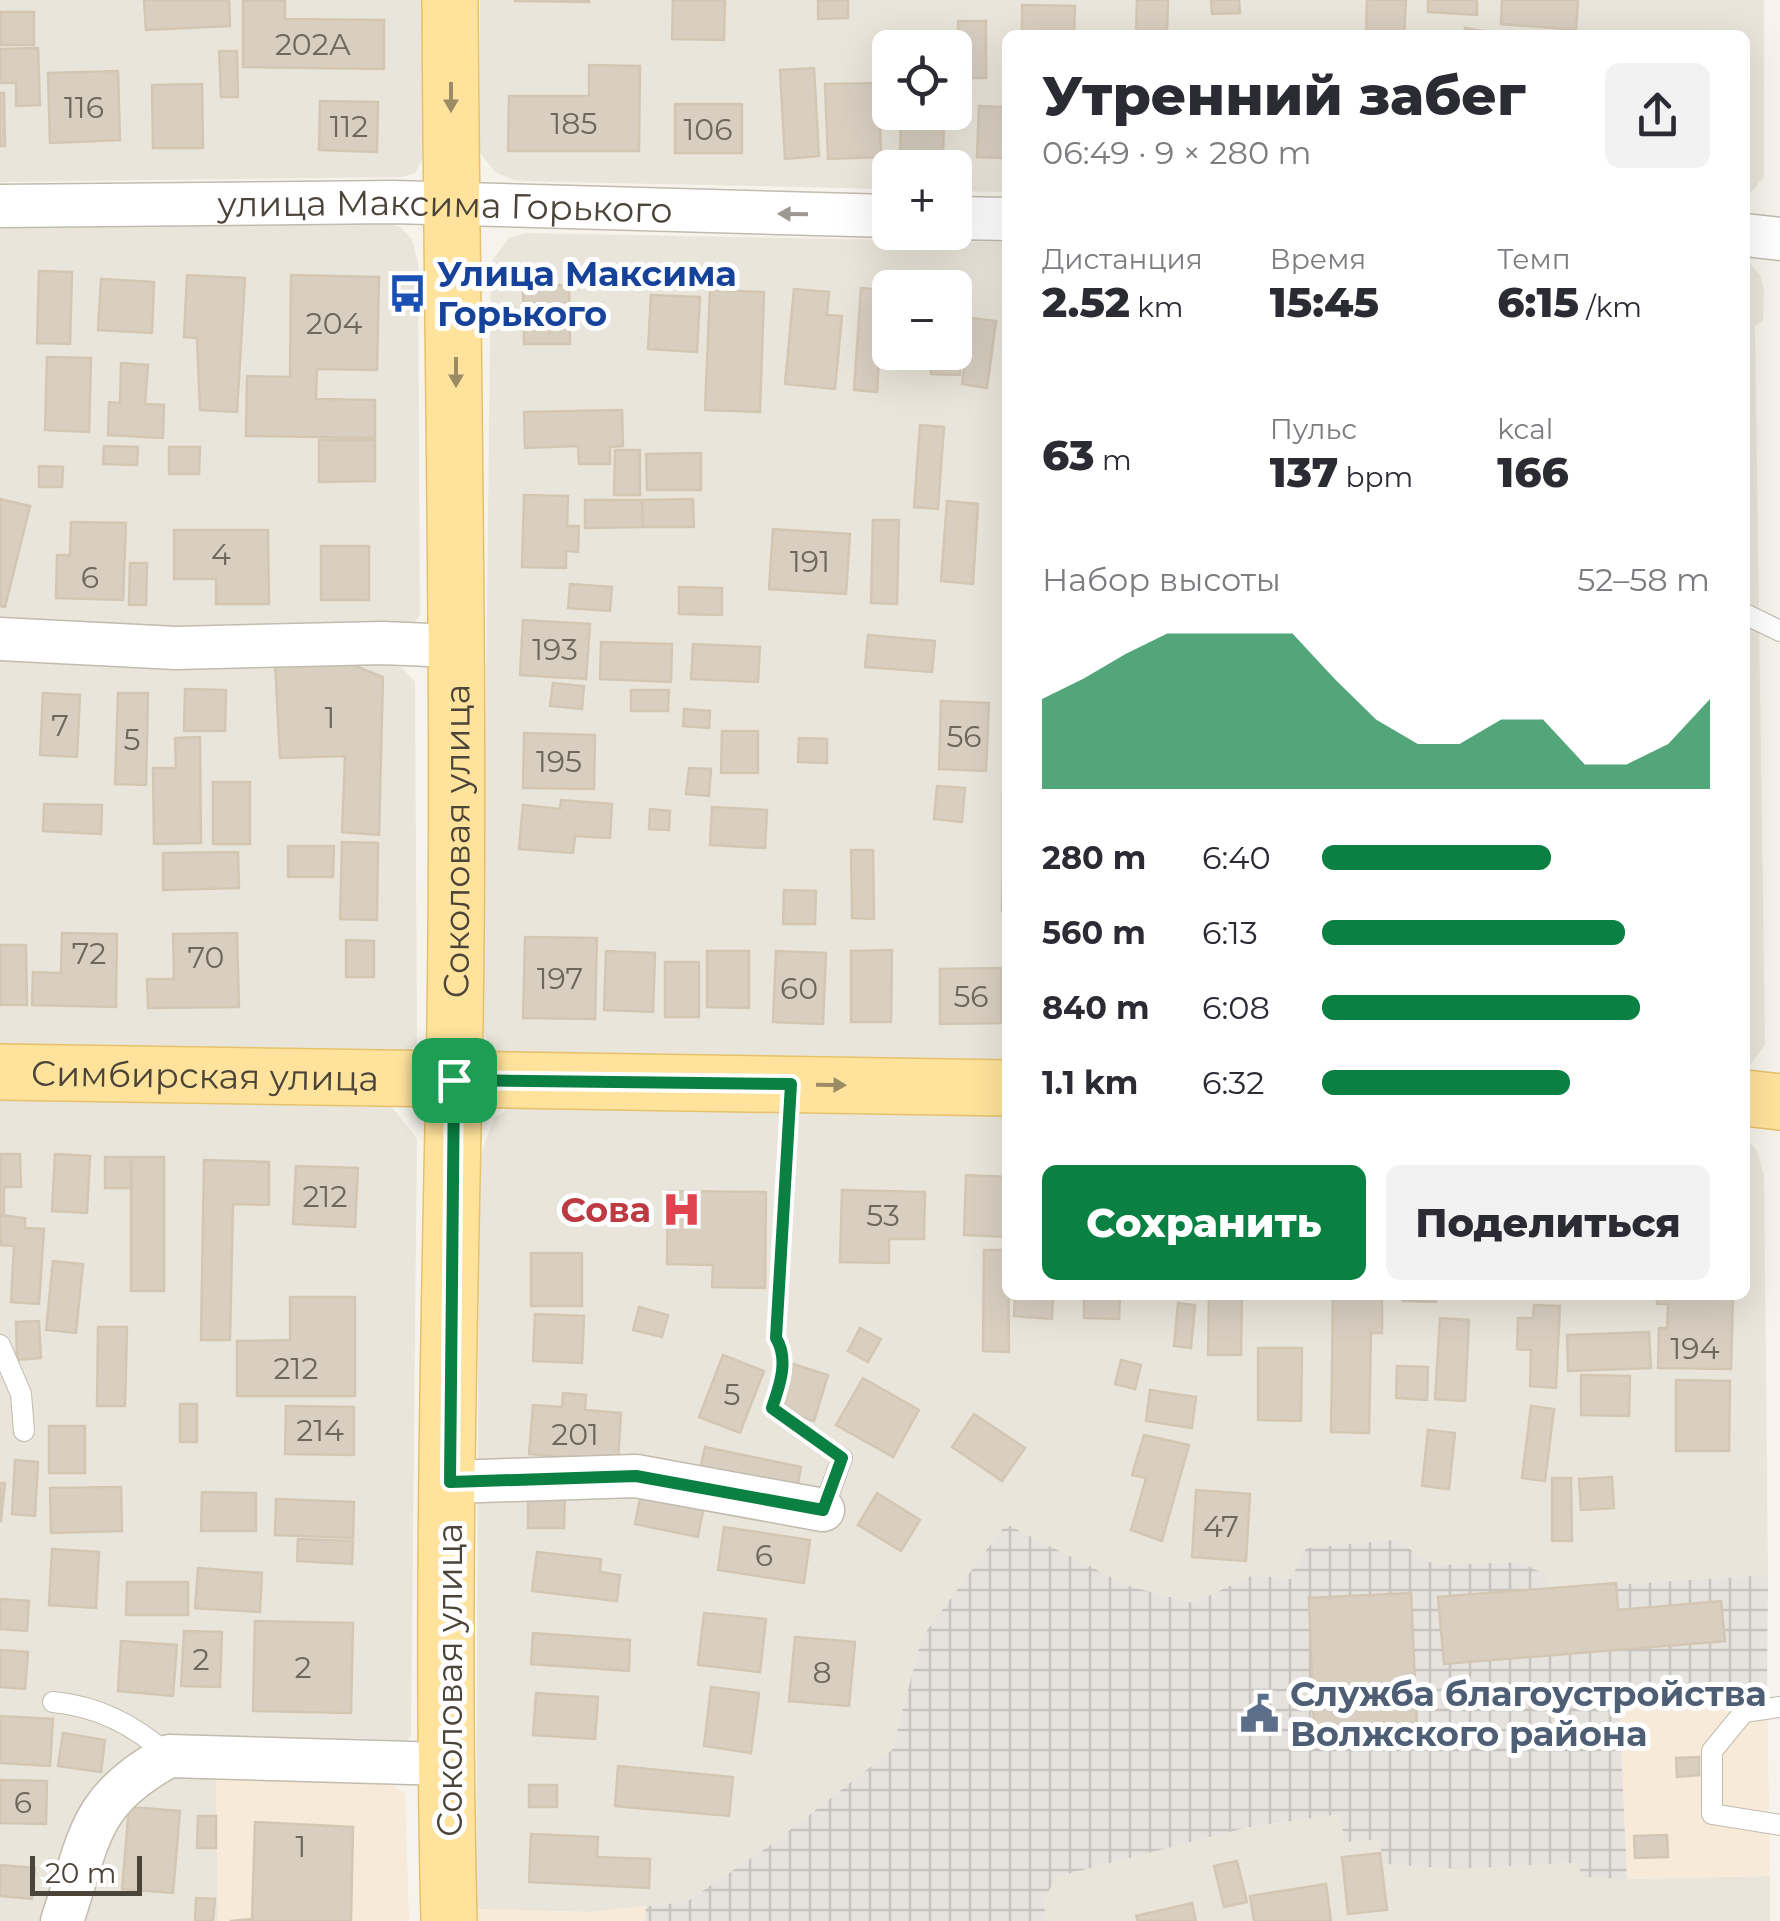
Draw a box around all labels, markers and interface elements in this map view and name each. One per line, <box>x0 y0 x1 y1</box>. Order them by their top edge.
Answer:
house number: 202А <box>275 26 351 63</box>
map controls <box>872 30 972 370</box>
button: locate <box>872 30 972 130</box>
text: Утренний забег <box>1042 62 1526 129</box>
button: share <box>1605 63 1710 168</box>
one-way arrow <box>443 82 459 114</box>
house number: 116 <box>64 89 104 126</box>
house number: 185 <box>551 105 597 142</box>
house number: 112 <box>330 108 368 145</box>
house number: 106 <box>684 111 732 148</box>
text: 06:49 · 9 × 280 m <box>1042 133 1311 172</box>
button: + <box>872 150 972 250</box>
street label: улица Максима Горького <box>216 180 673 231</box>
one-way arrow <box>776 206 808 222</box>
text: Дистанция <box>1042 242 1203 276</box>
text: Время <box>1270 242 1366 276</box>
text: Темп <box>1497 242 1571 276</box>
place label: Улица Максима Горького <box>437 252 737 335</box>
button: − <box>872 270 972 370</box>
bus stop icon: Улица Максима Горького <box>386 272 428 314</box>
text: 2.52 <box>1042 276 1130 328</box>
text: 15:45 <box>1270 276 1379 328</box>
text: 6:15 <box>1497 276 1579 328</box>
text: km <box>1130 290 1183 324</box>
text: /km <box>1579 290 1642 324</box>
house number: 204 <box>306 305 362 342</box>
one-way arrow <box>448 357 464 389</box>
text: Пульс <box>1270 412 1357 446</box>
text: kcal <box>1497 412 1553 446</box>
text: 63 <box>1042 429 1095 481</box>
text: m <box>1095 443 1132 477</box>
text: 137 <box>1270 446 1338 498</box>
text: 166 <box>1497 446 1569 498</box>
text: bpm <box>1338 460 1413 494</box>
house number: 4 <box>211 536 231 573</box>
house number: 191 <box>790 543 830 580</box>
house number: 6 <box>81 559 99 596</box>
text: Набор высоты <box>1042 560 1281 599</box>
text: 52–58 m <box>1577 560 1710 599</box>
house number: 193 <box>532 631 578 668</box>
street label: Соколовая улица <box>434 684 478 998</box>
house number: 1 <box>325 699 335 736</box>
house number: 7 <box>51 707 69 744</box>
house number: 56 <box>946 718 982 755</box>
house number: 5 <box>124 721 140 758</box>
house number: 195 <box>536 743 582 780</box>
text: 280 m <box>1042 838 1146 877</box>
text: 6:40 <box>1202 838 1271 877</box>
text: 560 m <box>1042 913 1146 952</box>
text: 6:13 <box>1202 913 1258 952</box>
house number: 72 <box>72 935 106 972</box>
house number: 70 <box>188 939 224 976</box>
house number: 197 <box>537 960 583 997</box>
house number: 60 <box>780 970 818 1007</box>
house number: 56 <box>953 978 989 1015</box>
text: 840 m <box>1042 988 1150 1027</box>
text: 6:08 <box>1202 988 1270 1027</box>
pin <box>412 1038 497 1123</box>
street label: Симбирская улица <box>31 1051 379 1100</box>
icon: arrive <box>427 1053 482 1108</box>
text: 1.1 km <box>1042 1063 1138 1102</box>
text: 6:32 <box>1202 1063 1264 1102</box>
one-way arrow <box>816 1077 848 1093</box>
button: Сохранить <box>1042 1165 1366 1280</box>
button: Поделиться <box>1386 1165 1710 1280</box>
house number: 212 <box>303 1178 347 1215</box>
place label: Сова <box>560 1188 651 1231</box>
hospital icon: Сова <box>660 1188 702 1230</box>
house number: 53 <box>866 1197 900 1234</box>
house number: 194 <box>1671 1330 1720 1367</box>
house number: 212 <box>274 1350 318 1387</box>
house number: 5 <box>724 1376 740 1413</box>
house number: 214 <box>296 1412 344 1449</box>
house number: 201 <box>551 1416 599 1453</box>
house number: 47 <box>1203 1508 1239 1545</box>
street label: Соколовая улица <box>428 1523 471 1837</box>
house number: 6 <box>755 1537 773 1574</box>
house number: 2 <box>192 1641 210 1678</box>
house number: 2 <box>294 1649 312 1686</box>
house number: 8 <box>812 1654 832 1691</box>
place label: Служба благоустройства Волжского района <box>1290 1672 1767 1755</box>
public building icon: Служба благоустройства Волжского района <box>1239 1692 1281 1734</box>
house number: 6 <box>14 1784 32 1821</box>
house number: 1 <box>296 1828 306 1865</box>
scale bar <box>30 1851 142 1896</box>
text: 20 m <box>45 1856 116 1890</box>

